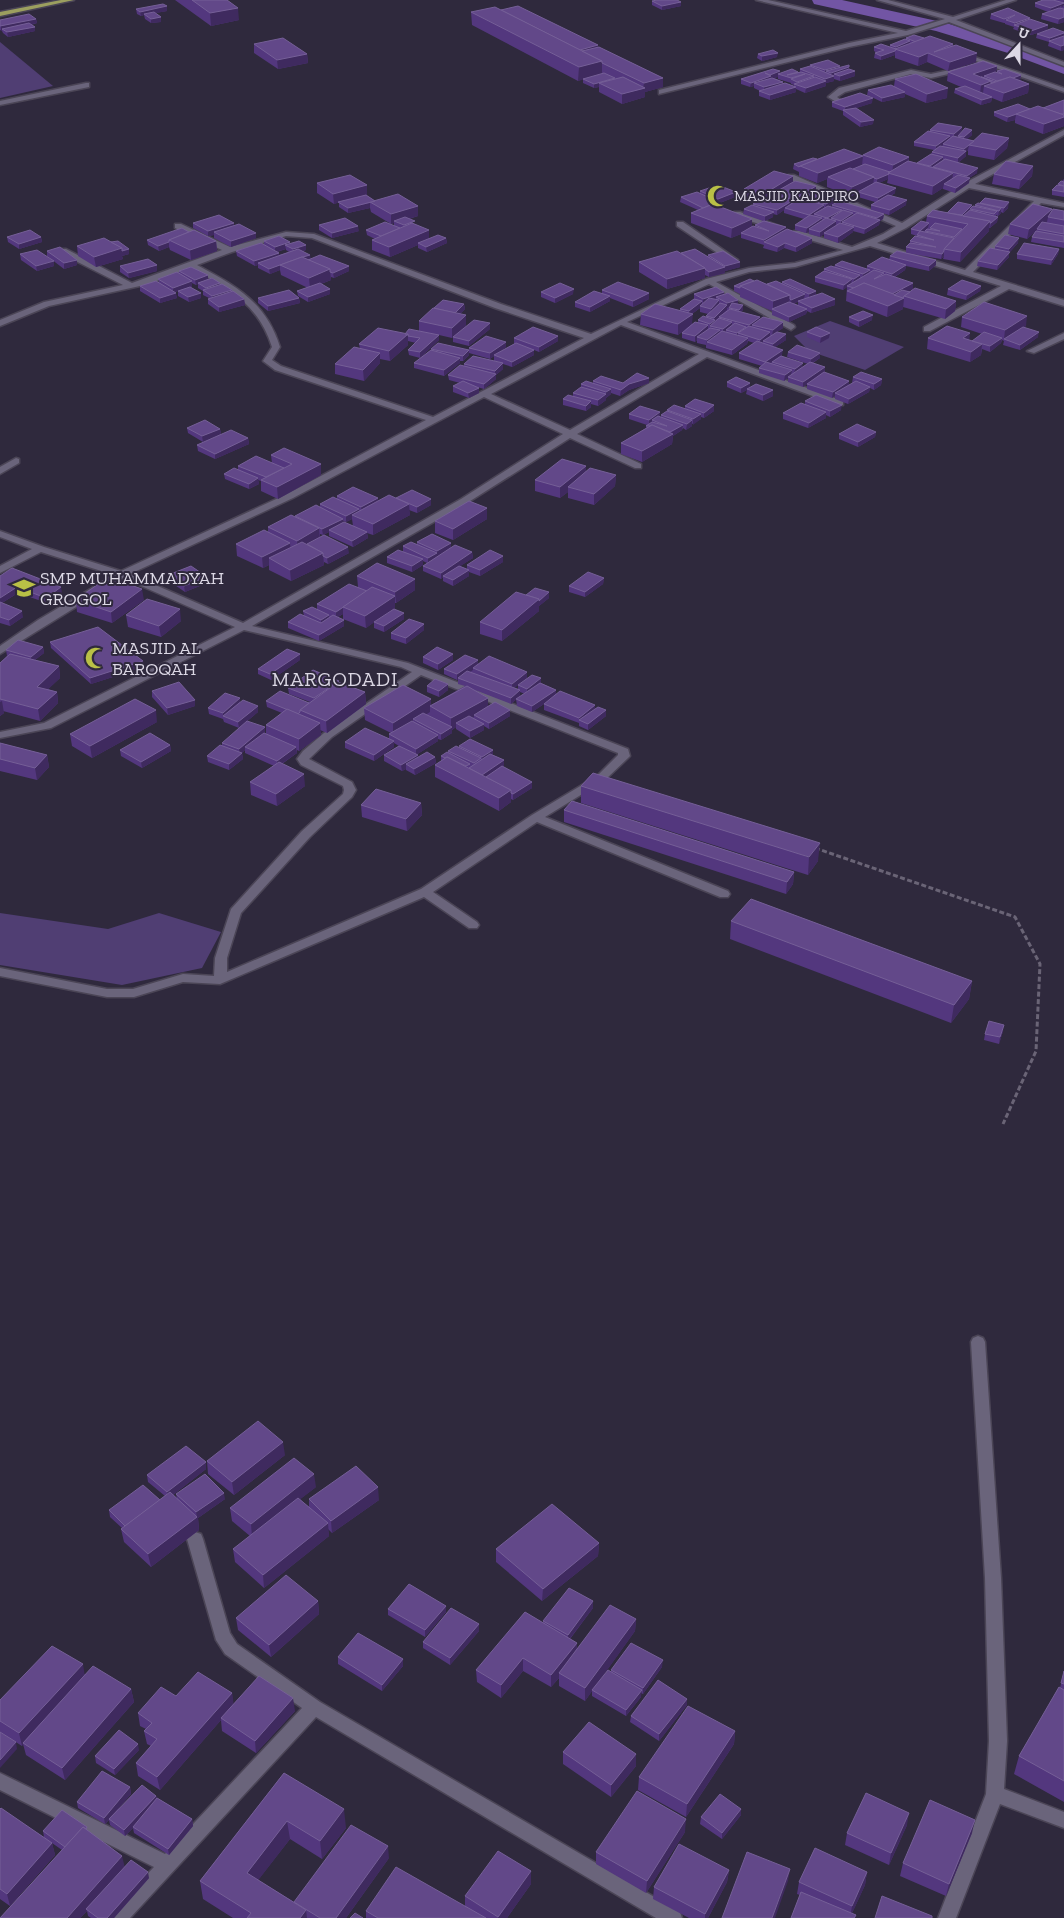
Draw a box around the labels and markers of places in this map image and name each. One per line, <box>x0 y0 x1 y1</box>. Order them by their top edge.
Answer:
mosque icon: MASJID KADIPIRO <box>705 183 731 209</box>
place label: MASJID KADIPIRO <box>734 187 859 205</box>
place label: SMP MUHAMMADYAH GROGOL <box>40 567 224 610</box>
school or university icon: SMP MUHAMMADYAH GROGOL <box>11 575 37 601</box>
place label: MASJID AL BAROQAH <box>112 637 201 680</box>
mosque icon: MASJID AL BAROQAH <box>83 645 109 671</box>

